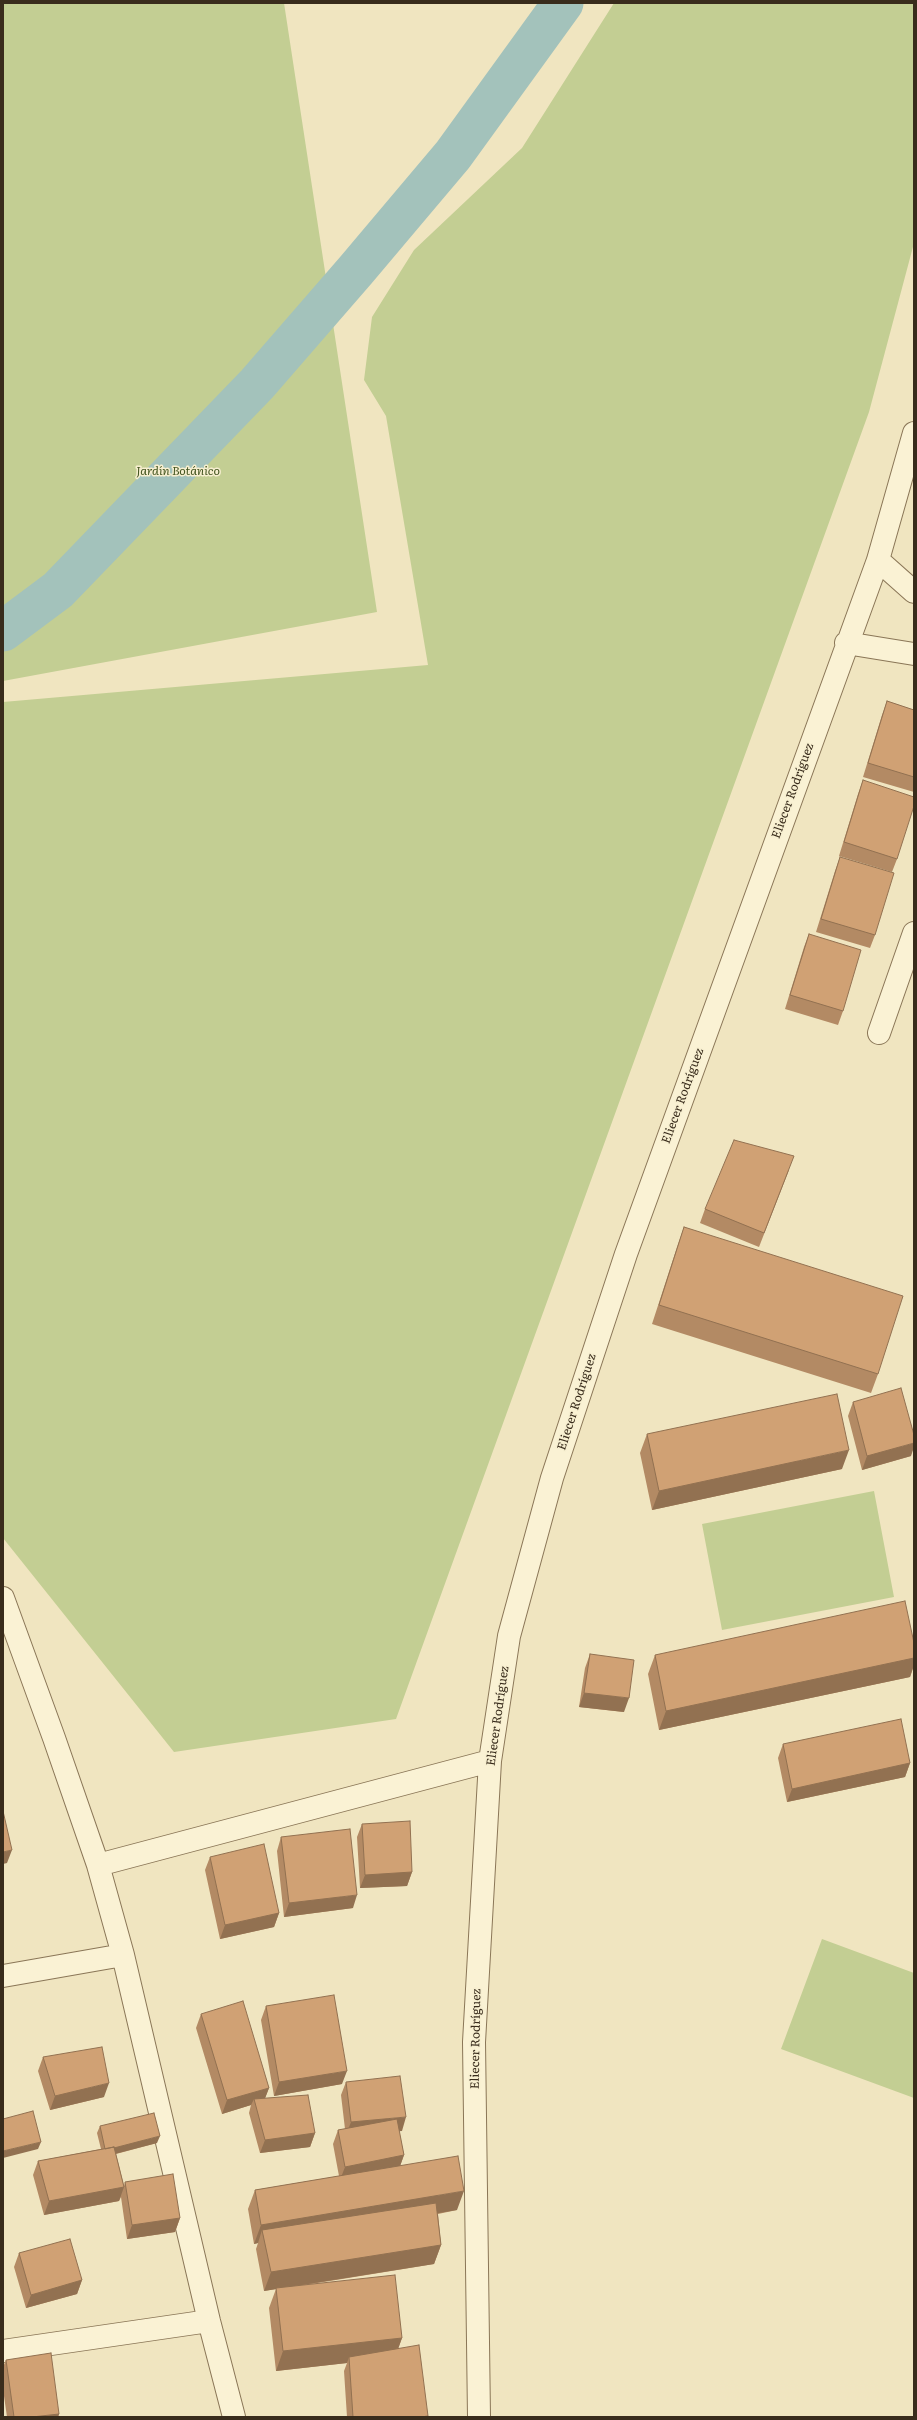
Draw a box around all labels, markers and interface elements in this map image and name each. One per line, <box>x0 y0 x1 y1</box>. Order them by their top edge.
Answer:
park label: Jardín Botánico <box>136 464 220 478</box>
street label: Eliecer Rodríguez <box>769 741 817 841</box>
street label: Eliecer Rodríguez <box>659 1046 707 1146</box>
street label: Eliecer Rodríguez <box>555 1352 599 1452</box>
street label: Eliecer Rodríguez <box>484 1665 512 1767</box>
street label: Eliecer Rodríguez <box>468 1989 484 2089</box>

